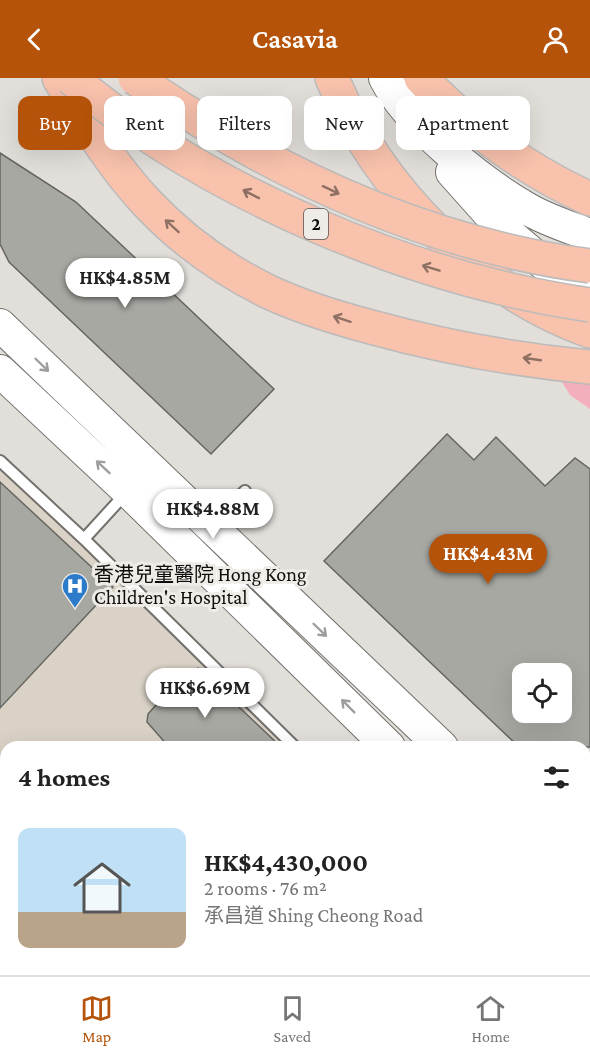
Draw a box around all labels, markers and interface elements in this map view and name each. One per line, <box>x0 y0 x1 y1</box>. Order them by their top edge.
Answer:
icon: back <box>18 23 51 56</box>
icon: person <box>539 23 572 56</box>
text: Casavia <box>252 24 338 54</box>
chip: Buy <box>18 96 92 150</box>
chip: Rent <box>104 96 185 150</box>
chip: Filters <box>197 96 292 150</box>
chip: New <box>304 96 384 150</box>
chip: Apartment <box>396 96 530 150</box>
one-way arrow <box>322 185 340 197</box>
one-way arrow <box>243 188 260 200</box>
road number: 2 <box>304 209 328 239</box>
one-way arrow <box>165 219 180 233</box>
pin: HK$4.85M <box>63 258 187 309</box>
one-way arrow <box>422 262 441 273</box>
text: HK$4.85M <box>79 266 171 288</box>
one-way arrow <box>333 312 352 323</box>
one-way arrow <box>523 354 542 365</box>
one-way arrow <box>35 358 50 372</box>
one-way arrow <box>95 460 110 474</box>
pin: HK$4.88M <box>151 489 275 540</box>
text: HK$4.88M <box>166 497 260 519</box>
pin: HK$4.43M <box>426 534 550 585</box>
text: HK$4.43M <box>443 542 533 564</box>
place label: 香港兒童醫院 Hong Kong Children's Hospital <box>94 563 307 609</box>
hospital icon: 香港兒童醫院 Hong Kong Children's Hospital <box>60 571 90 609</box>
one-way arrow <box>313 623 328 637</box>
map controls <box>512 663 572 723</box>
button: locate <box>512 663 572 723</box>
pin: HK$6.69M <box>143 668 267 719</box>
text: HK$6.69M <box>159 676 251 698</box>
one-way arrow <box>340 698 355 713</box>
icon: filters <box>540 761 573 794</box>
text: 4 homes <box>18 763 110 792</box>
text: HK$4,430,000 <box>204 848 368 877</box>
icon: home <box>66 852 138 924</box>
text: 2 rooms · 76 m² <box>204 877 327 899</box>
text: 承昌道 Shing Cheong Road <box>204 904 423 926</box>
tab: Map <box>80 992 113 1045</box>
tab: Saved <box>274 992 311 1045</box>
tab: Home <box>471 992 510 1045</box>

